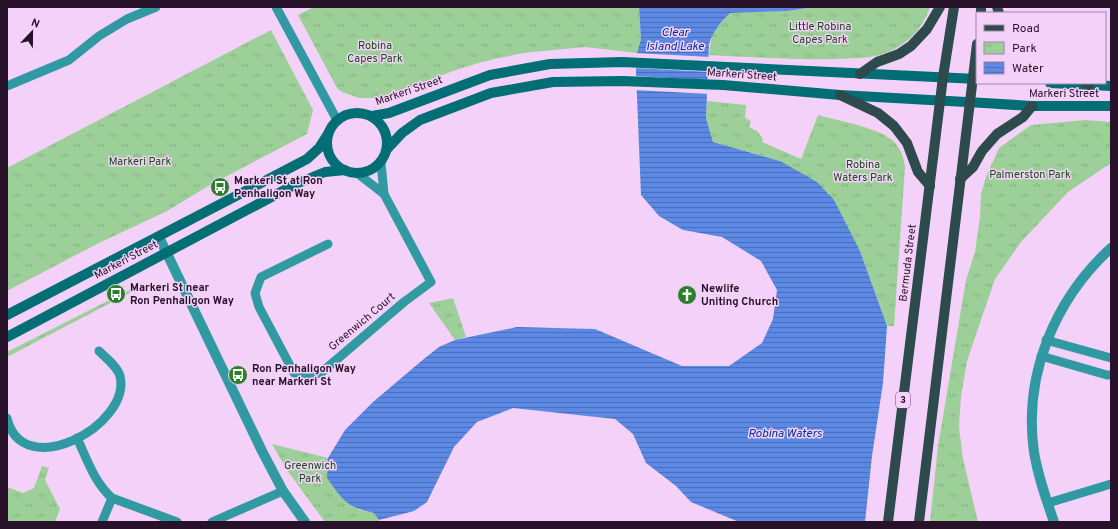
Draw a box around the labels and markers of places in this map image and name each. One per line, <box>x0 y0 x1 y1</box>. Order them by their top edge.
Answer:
place label: Markeri St at Ron Penhaligon Way <box>234 174 323 201</box>
bus stop icon: Markeri St at Ron Penhaligon Way <box>209 176 231 198</box>
place label: Markeri St near Ron Penhaligon Way <box>130 281 234 308</box>
place label: Newlife Uniting Church <box>701 282 778 309</box>
bus stop icon: Markeri St near Ron Penhaligon Way <box>105 283 127 305</box>
church icon: Newlife Uniting Church <box>676 284 698 306</box>
place label: Ron Penhaligon Way near Markeri St <box>252 362 356 389</box>
bus stop icon: Ron Penhaligon Way near Markeri St <box>227 364 249 386</box>

